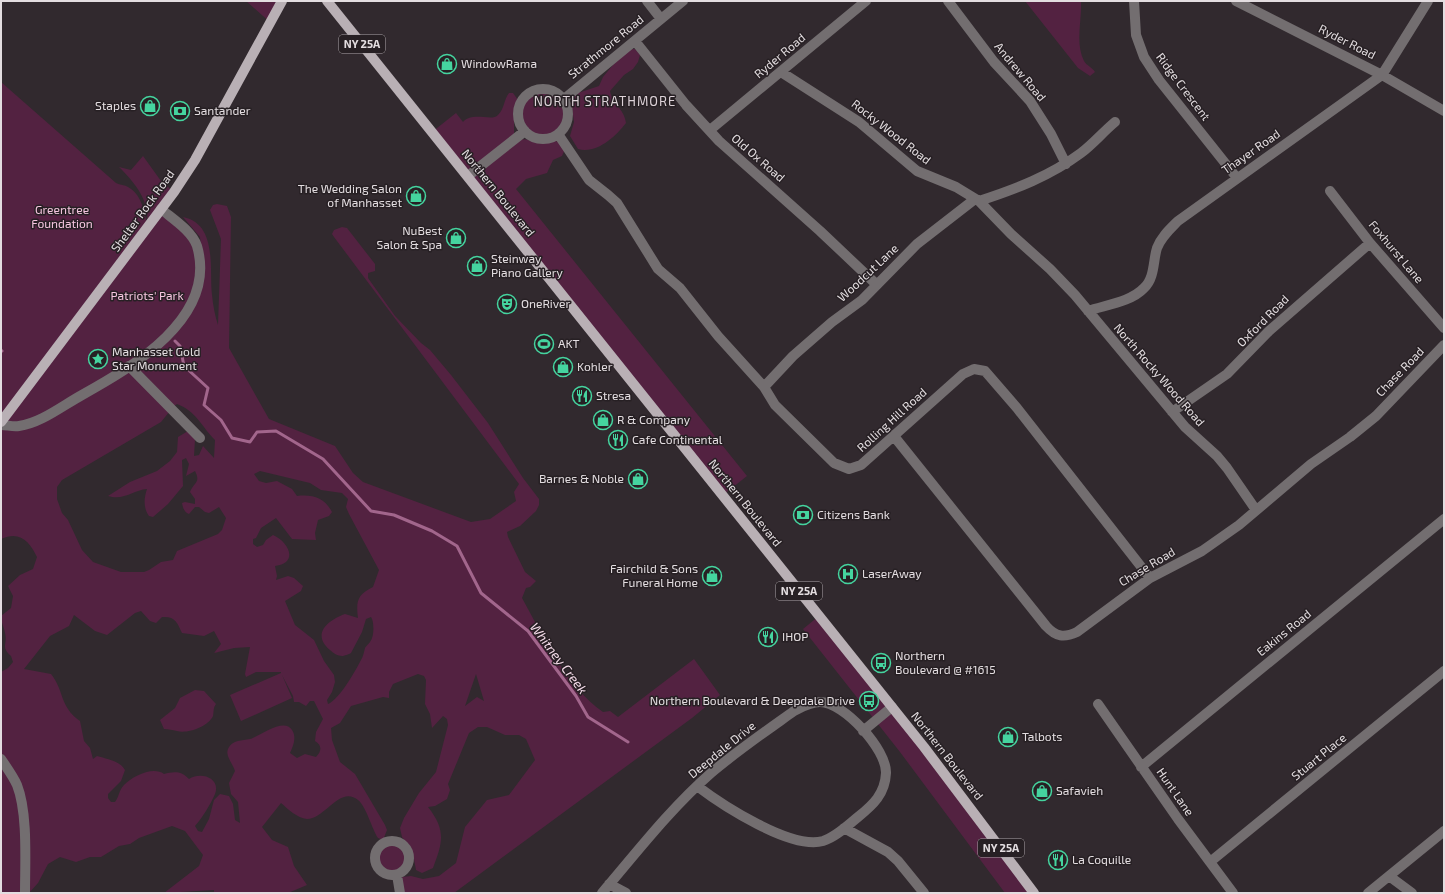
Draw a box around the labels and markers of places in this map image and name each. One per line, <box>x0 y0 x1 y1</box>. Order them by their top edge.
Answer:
shop icon: WindowRama <box>436 53 458 75</box>
place label: WindowRama <box>461 56 537 70</box>
shop icon: Staples <box>139 95 161 117</box>
place label: Staples <box>95 98 136 112</box>
bank icon: Santander <box>169 100 191 122</box>
place label: Santander <box>194 103 251 117</box>
place label: The Wedding Salon of Manhasset <box>298 181 402 209</box>
shop icon: The Wedding Salon of Manhasset <box>405 185 427 207</box>
place label: NuBest Salon & Spa <box>376 223 442 251</box>
shop icon: NuBest Salon & Spa <box>445 227 467 249</box>
place label: Steinway Piano Gallery <box>491 251 564 279</box>
shop icon: Steinway Piano Gallery <box>466 255 488 277</box>
theatre icon: OneRiver <box>496 293 518 315</box>
place label: OneRiver <box>521 296 571 310</box>
sports icon: AKT <box>533 333 555 355</box>
place label: AKT <box>558 336 580 350</box>
place label: Manhasset Gold Star Monument <box>112 344 200 372</box>
place icon: Manhasset Gold Star Monument <box>87 348 109 370</box>
shop icon: Kohler <box>552 356 574 378</box>
place label: Kohler <box>577 359 613 373</box>
restaurant icon: Stresa <box>571 385 593 407</box>
place label: Stresa <box>596 388 631 402</box>
shop icon: R & Company <box>592 409 614 431</box>
place label: R & Company <box>617 412 691 426</box>
restaurant icon: Cafe Continental <box>607 429 629 451</box>
place label: Cafe Continental <box>632 432 723 446</box>
shop icon: Barnes & Noble <box>627 468 649 490</box>
place label: Barnes & Noble <box>539 471 624 485</box>
bank icon: Citizens Bank <box>792 504 814 526</box>
place label: Citizens Bank <box>817 507 890 521</box>
place label: Fairchild & Sons Funeral Home <box>610 561 698 589</box>
hospital icon: LaserAway <box>837 563 859 585</box>
shop icon: Fairchild & Sons Funeral Home <box>701 565 723 587</box>
place label: LaserAway <box>862 566 922 580</box>
restaurant icon: IHOP <box>757 626 779 648</box>
place label: IHOP <box>782 629 808 643</box>
place label: Northern Boulevard @ #1615 <box>895 648 996 676</box>
bus stop icon: Northern Boulevard @ #1615 <box>870 652 892 674</box>
bus stop icon: Northern Boulevard & Deepdale Drive <box>858 690 880 712</box>
place label: Northern Boulevard & Deepdale Drive <box>650 693 855 707</box>
shop icon: Talbots <box>997 726 1019 748</box>
place label: Talbots <box>1022 729 1062 743</box>
shop icon: Safavieh <box>1031 780 1053 802</box>
place label: Safavieh <box>1056 783 1103 797</box>
restaurant icon: La Coquille <box>1047 849 1069 871</box>
place label: La Coquille <box>1072 852 1131 866</box>

